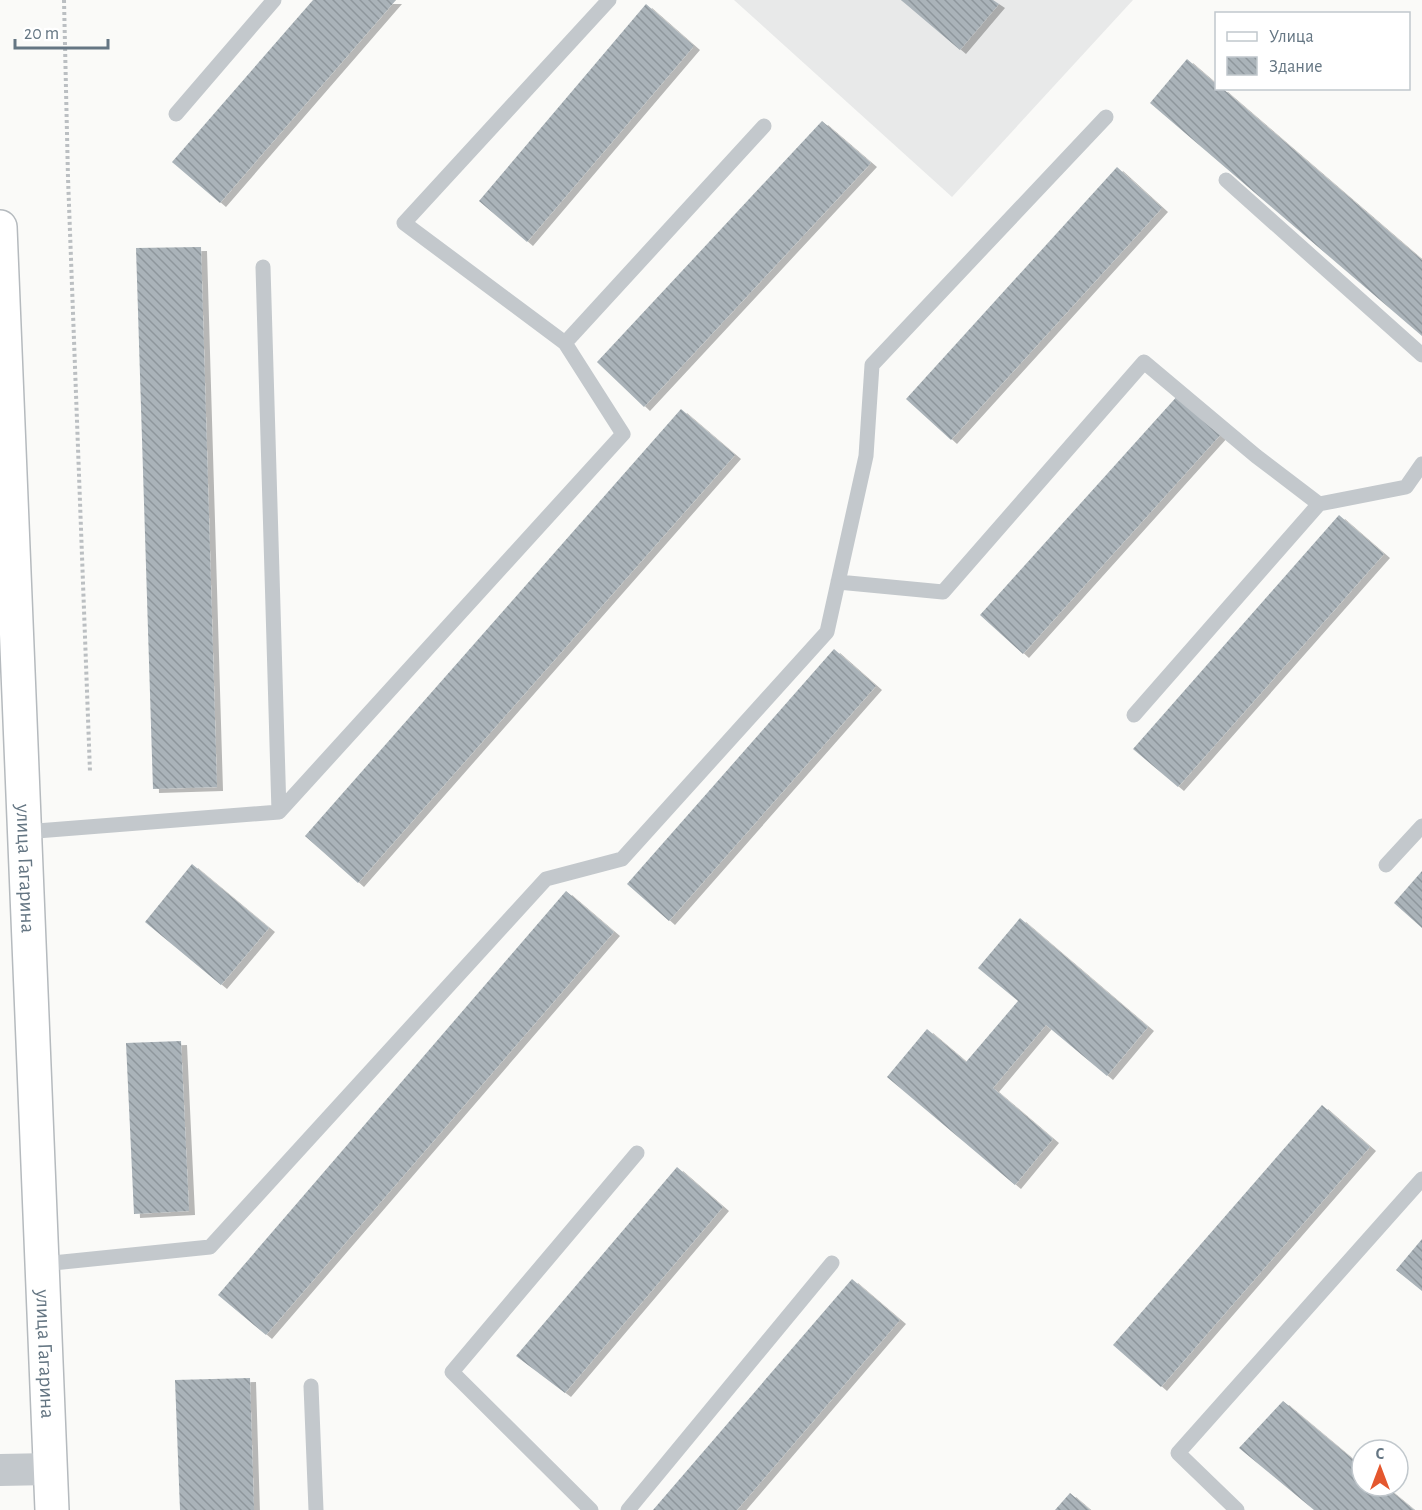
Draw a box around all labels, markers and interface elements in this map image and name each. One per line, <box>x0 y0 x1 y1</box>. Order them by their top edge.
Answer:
scale bar <box>15 12 108 50</box>
legend <box>1215 12 1410 90</box>
text: 20 m <box>24 25 59 43</box>
text: Улица <box>1269 28 1314 46</box>
text: Здание <box>1269 58 1323 76</box>
street label: улица Гагарина <box>13 802 39 934</box>
street label: улица Гагарина <box>33 1288 59 1419</box>
north arrow <box>1350 1438 1410 1498</box>
text: С <box>1376 1446 1385 1462</box>

